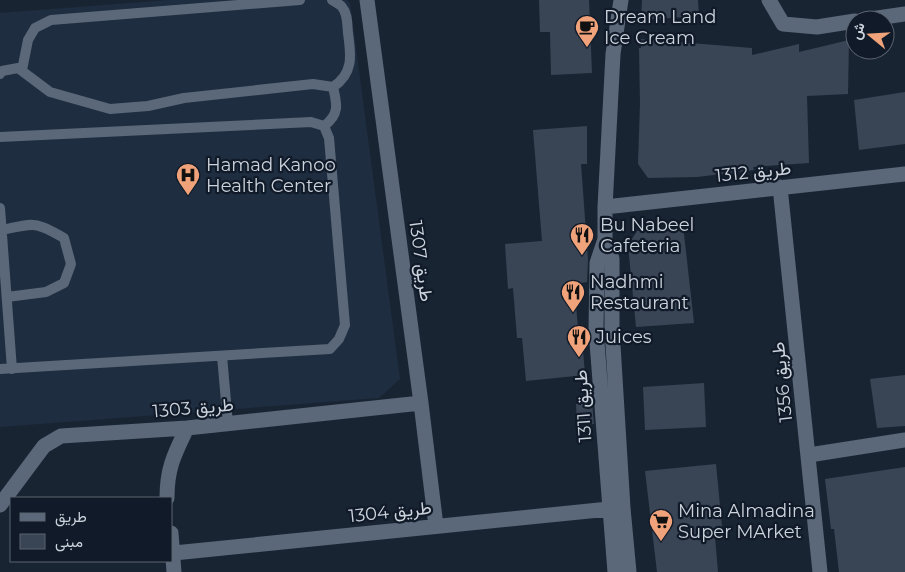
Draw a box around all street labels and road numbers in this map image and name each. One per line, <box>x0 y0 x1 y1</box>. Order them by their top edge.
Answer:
street label: طريق 1312 <box>714 157 792 187</box>
street label: طريق 1307 <box>404 219 438 303</box>
street label: طريق 1356 <box>767 341 797 423</box>
street label: طريق 1311 <box>569 369 597 443</box>
street label: طريق 1303 <box>151 393 235 423</box>
street label: طريق 1304 <box>347 497 433 527</box>

